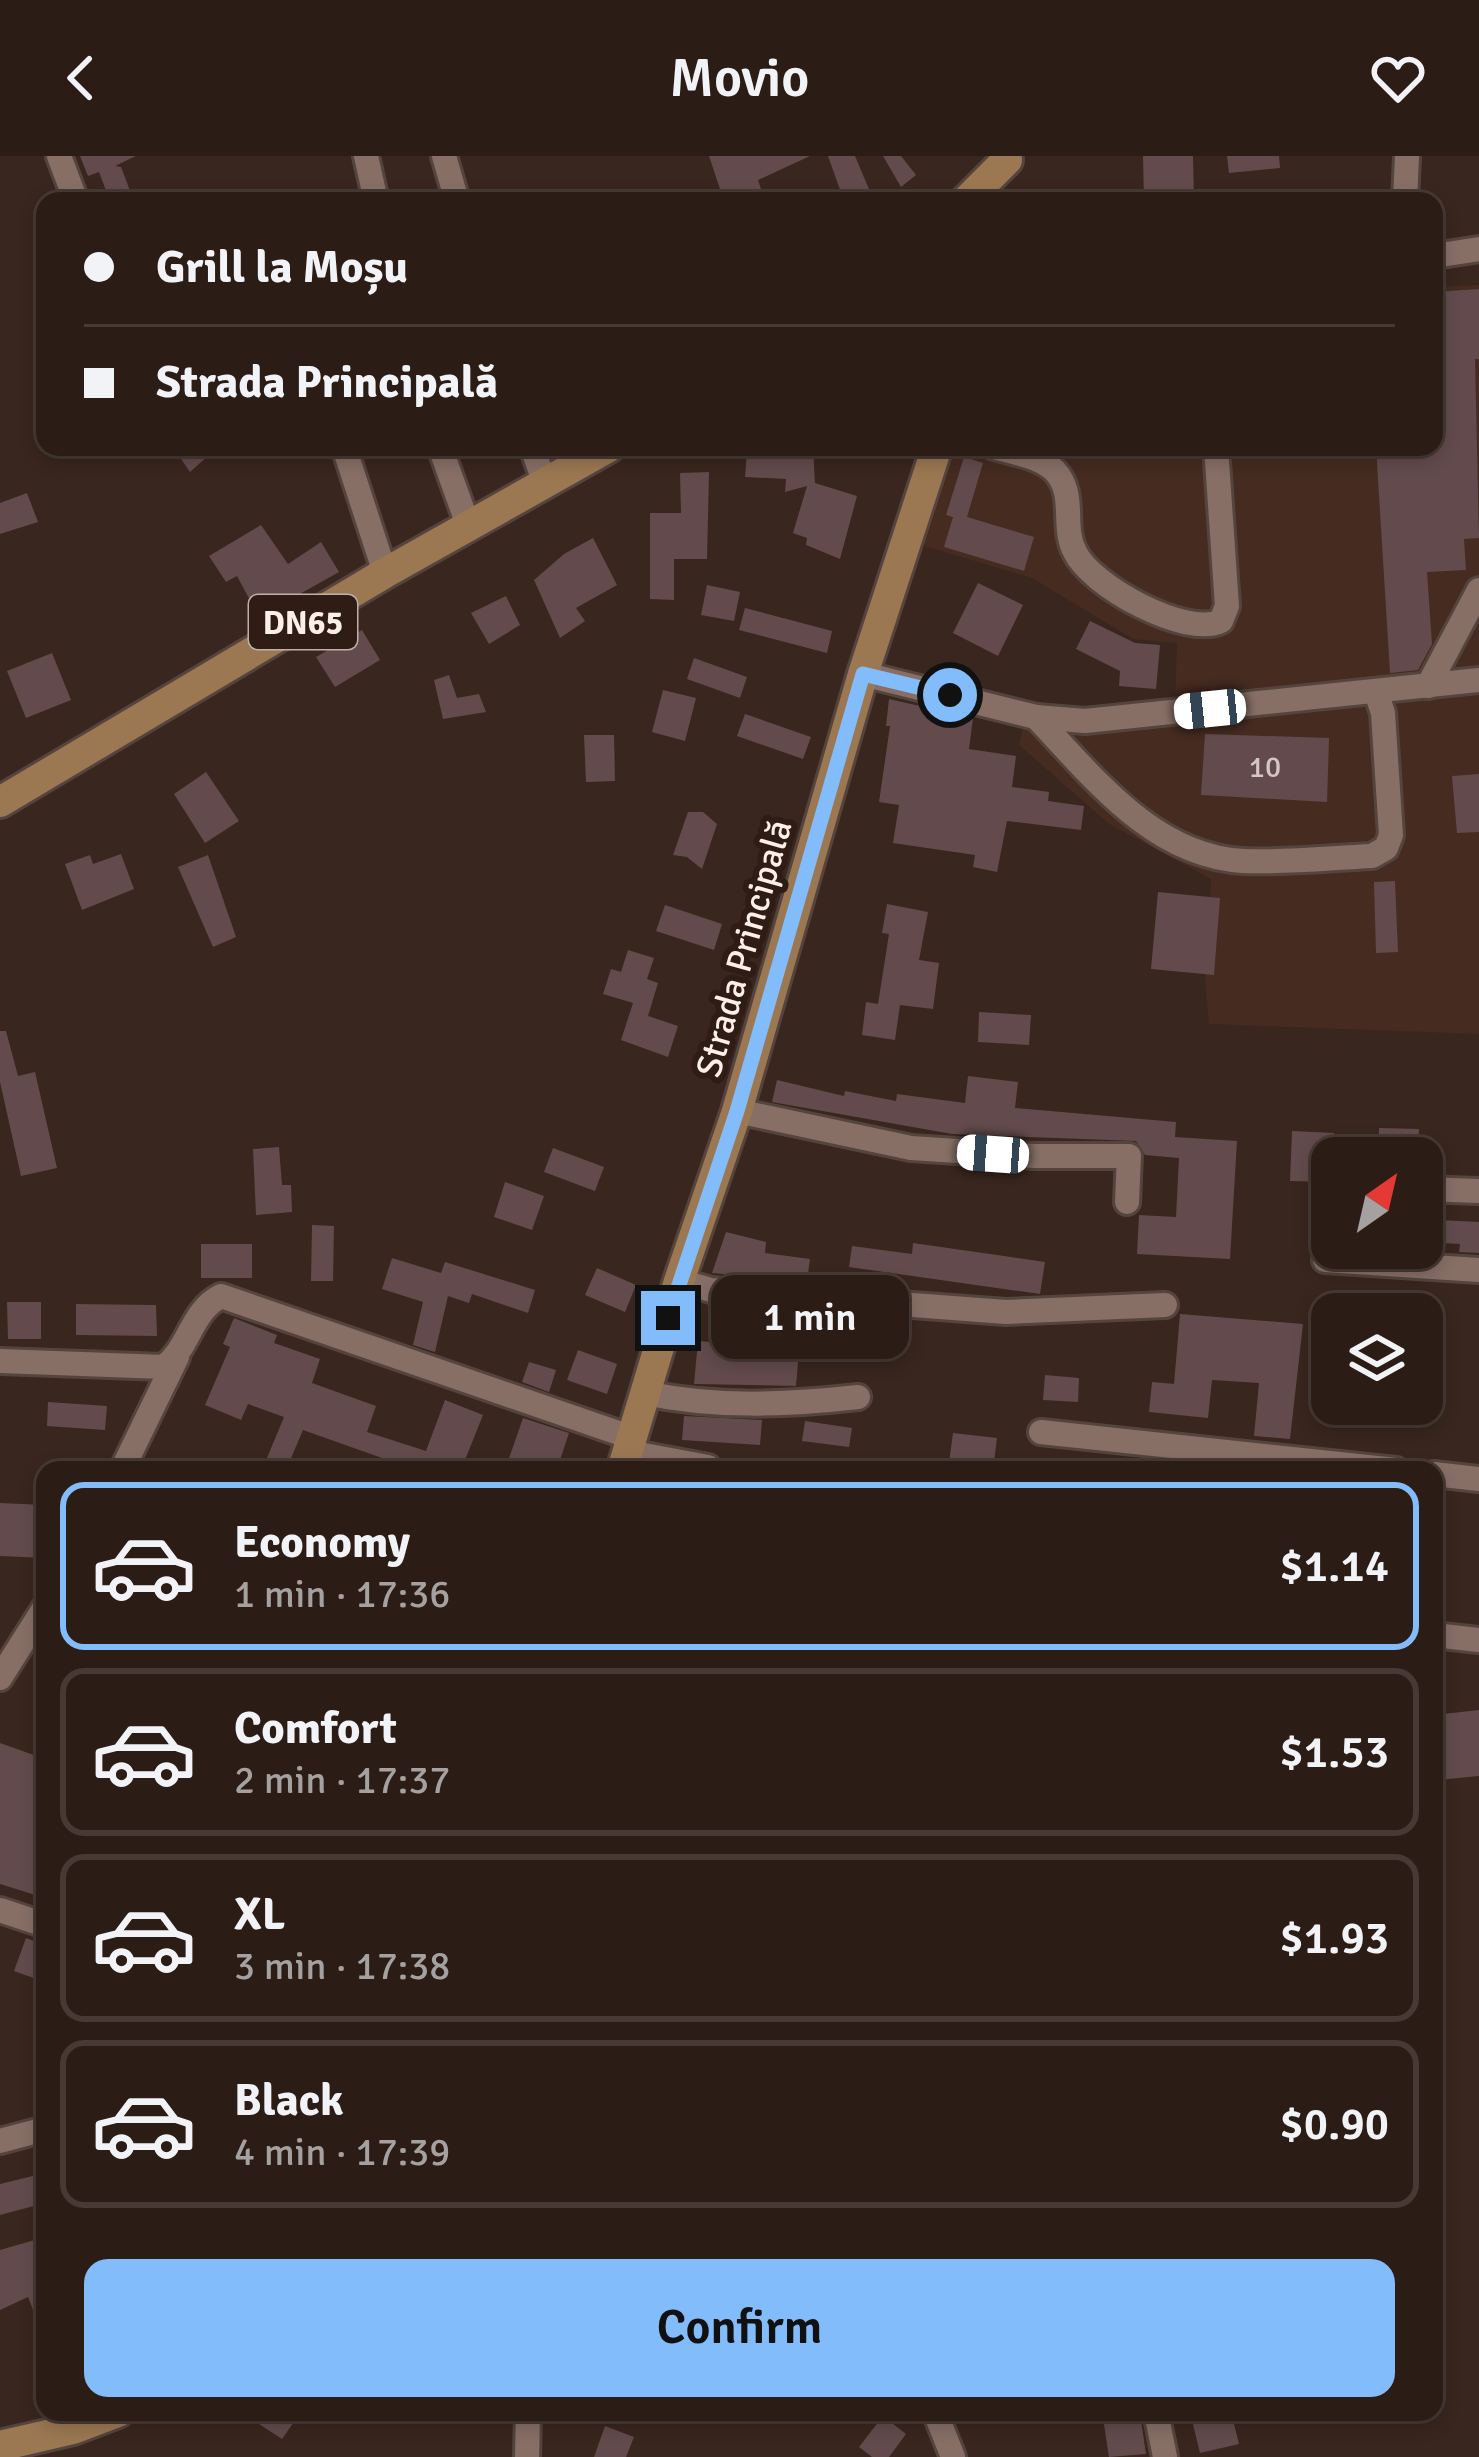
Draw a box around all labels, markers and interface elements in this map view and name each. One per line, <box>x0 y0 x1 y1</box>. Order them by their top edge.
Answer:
icon: back <box>48 45 114 111</box>
text: Movio <box>670 45 809 112</box>
icon: heart <box>1365 45 1431 111</box>
text: Grill la Moșu <box>156 240 408 295</box>
text: Strada Principală <box>156 355 498 410</box>
road number: DN65 <box>249 595 357 649</box>
route start <box>923 668 977 722</box>
car <box>1172 687 1248 731</box>
house number: 10 <box>1249 749 1281 786</box>
street label: Strada Principală <box>686 815 803 1082</box>
car <box>956 1134 1030 1174</box>
north arrow <box>1311 1137 1443 1269</box>
map controls <box>1311 1137 1443 1425</box>
callout: 1 min <box>710 1276 908 1360</box>
route end <box>641 1291 695 1345</box>
text: 1 min <box>763 1293 857 1341</box>
button: layers <box>1311 1293 1443 1425</box>
icon: car <box>90 1512 198 1620</box>
text: Economy <box>234 1515 410 1570</box>
text: $1.14 <box>1279 1539 1389 1594</box>
text: 1 min · 17:36 <box>234 1570 450 1618</box>
icon: car <box>90 1698 198 1806</box>
text: Comfort <box>234 1701 397 1756</box>
text: $1.53 <box>1279 1725 1389 1780</box>
text: 2 min · 17:37 <box>234 1756 450 1804</box>
icon: car <box>90 1884 198 1992</box>
text: XL <box>234 1887 285 1942</box>
text: $1.93 <box>1279 1911 1389 1966</box>
text: 3 min · 17:38 <box>234 1942 450 1990</box>
icon: car <box>90 2070 198 2178</box>
text: Black <box>234 2073 344 2128</box>
text: $0.90 <box>1279 2097 1389 2152</box>
text: 4 min · 17:39 <box>234 2128 450 2176</box>
button: Confirm <box>84 2259 1395 2397</box>

